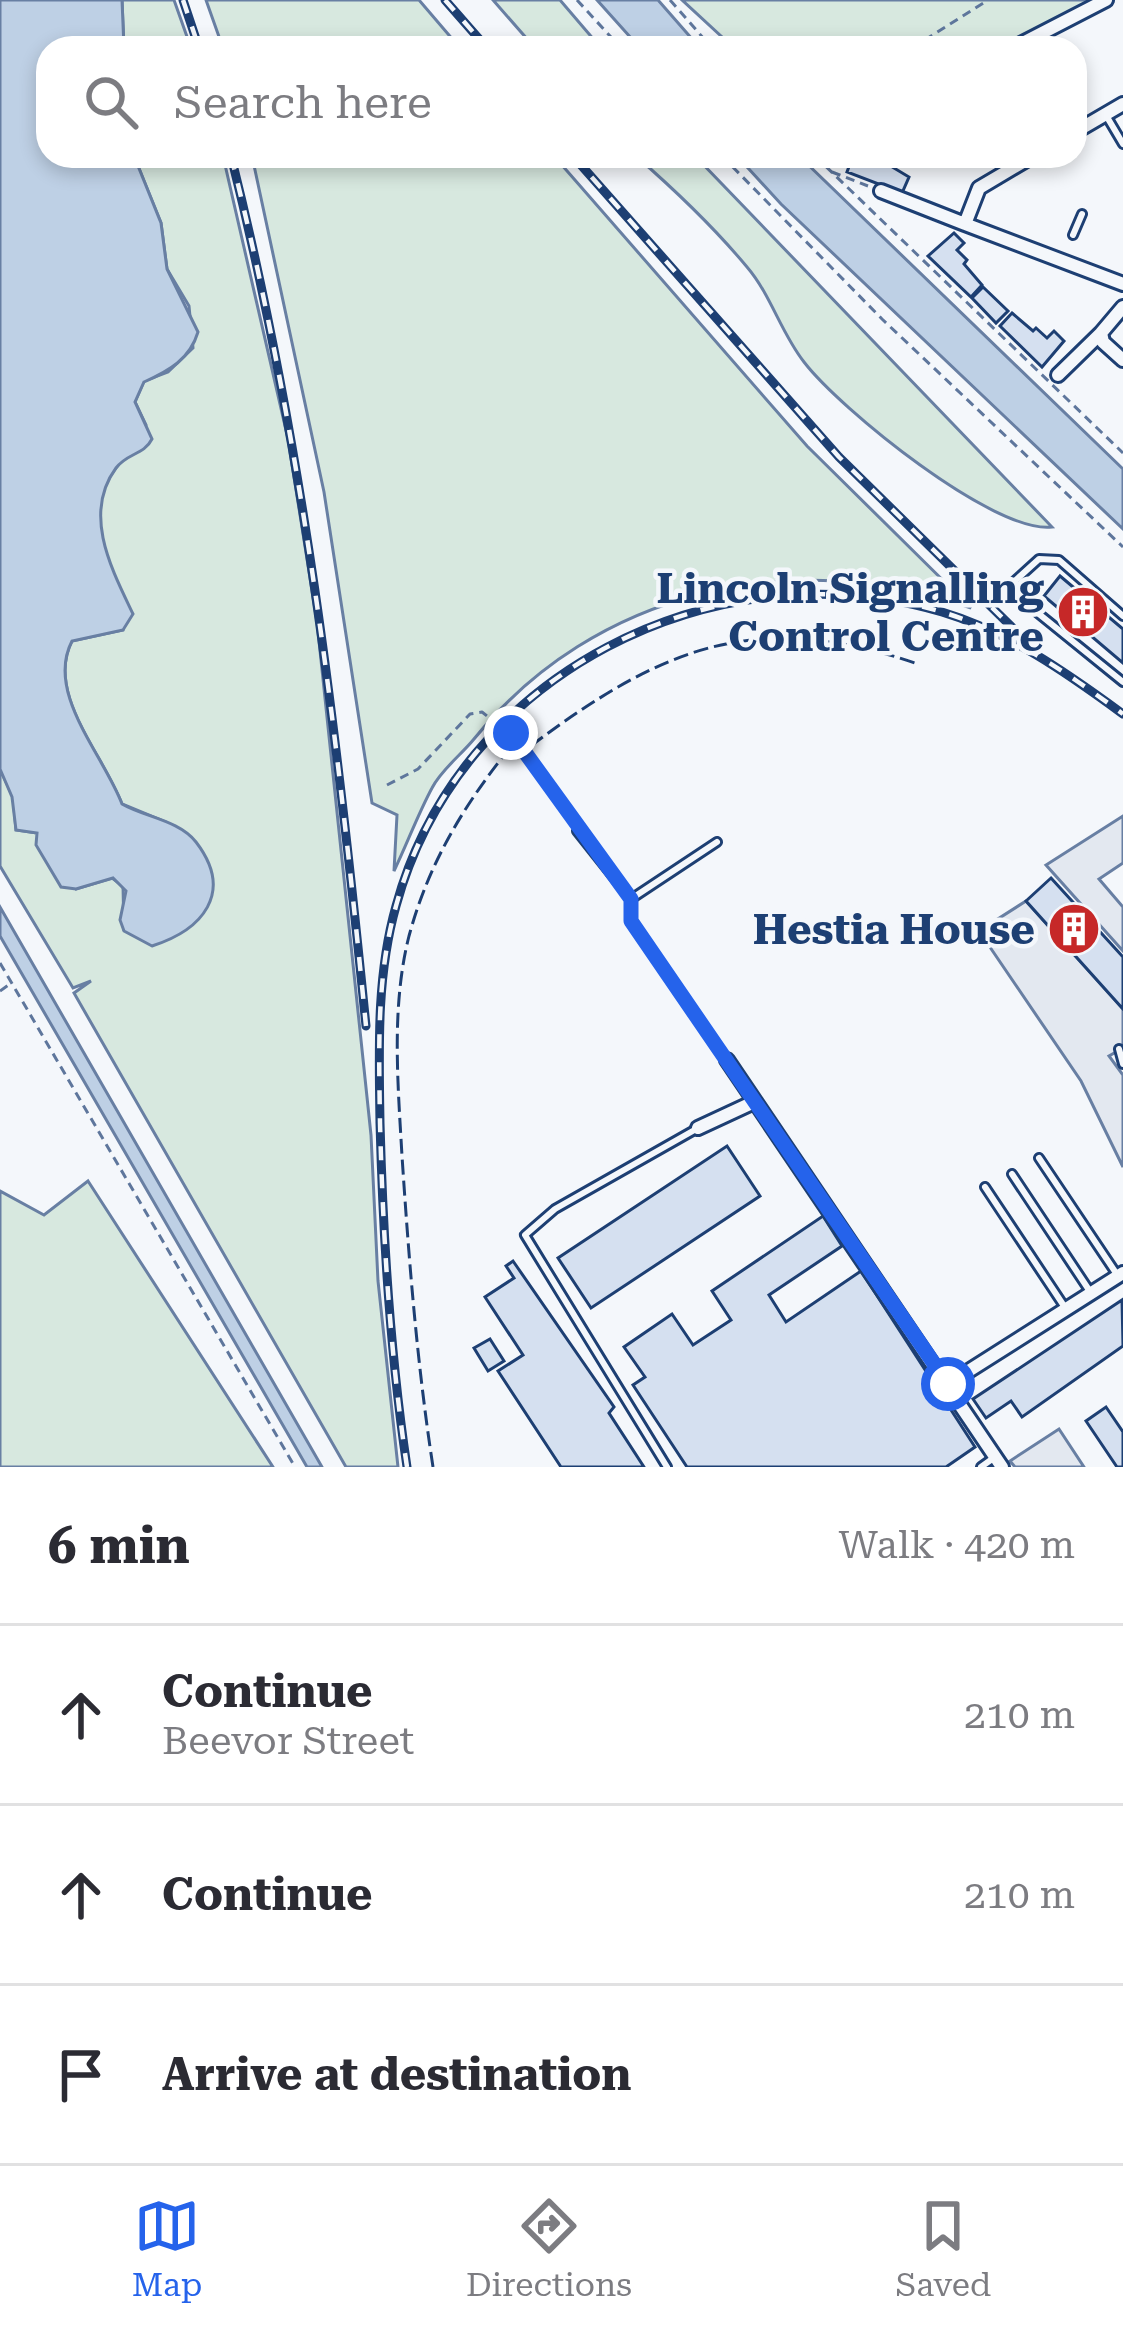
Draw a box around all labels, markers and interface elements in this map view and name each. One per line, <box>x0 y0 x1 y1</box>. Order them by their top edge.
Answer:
search box <box>36 36 1087 168</box>
icon: search <box>78 69 144 135</box>
text: Search here <box>174 76 432 129</box>
place label: Lincoln Signalling Control Centre <box>656 564 1044 661</box>
building icon: Lincoln Signalling Control Centre <box>1055 584 1111 640</box>
route end <box>484 706 538 760</box>
building icon: Hestia House <box>1046 901 1102 957</box>
place label: Hestia House <box>753 905 1035 954</box>
route start <box>921 1357 975 1411</box>
text: 6 min <box>48 1516 190 1575</box>
text: Walk · 420 m <box>839 1522 1075 1568</box>
text: Continue <box>162 1665 373 1718</box>
icon: ahead <box>48 1682 114 1748</box>
text: 210 m <box>964 1692 1075 1738</box>
text: Beevor Street <box>162 1718 414 1764</box>
icon: ahead <box>48 1862 114 1928</box>
text: Continue <box>162 1868 373 1921</box>
text: 210 m <box>964 1872 1075 1918</box>
icon: arrive <box>48 2042 114 2108</box>
text: Arrive at destination <box>162 2048 631 2101</box>
tab: Map <box>132 2193 202 2304</box>
tab: Directions <box>466 2193 632 2304</box>
tab: Saved <box>896 2193 991 2304</box>

